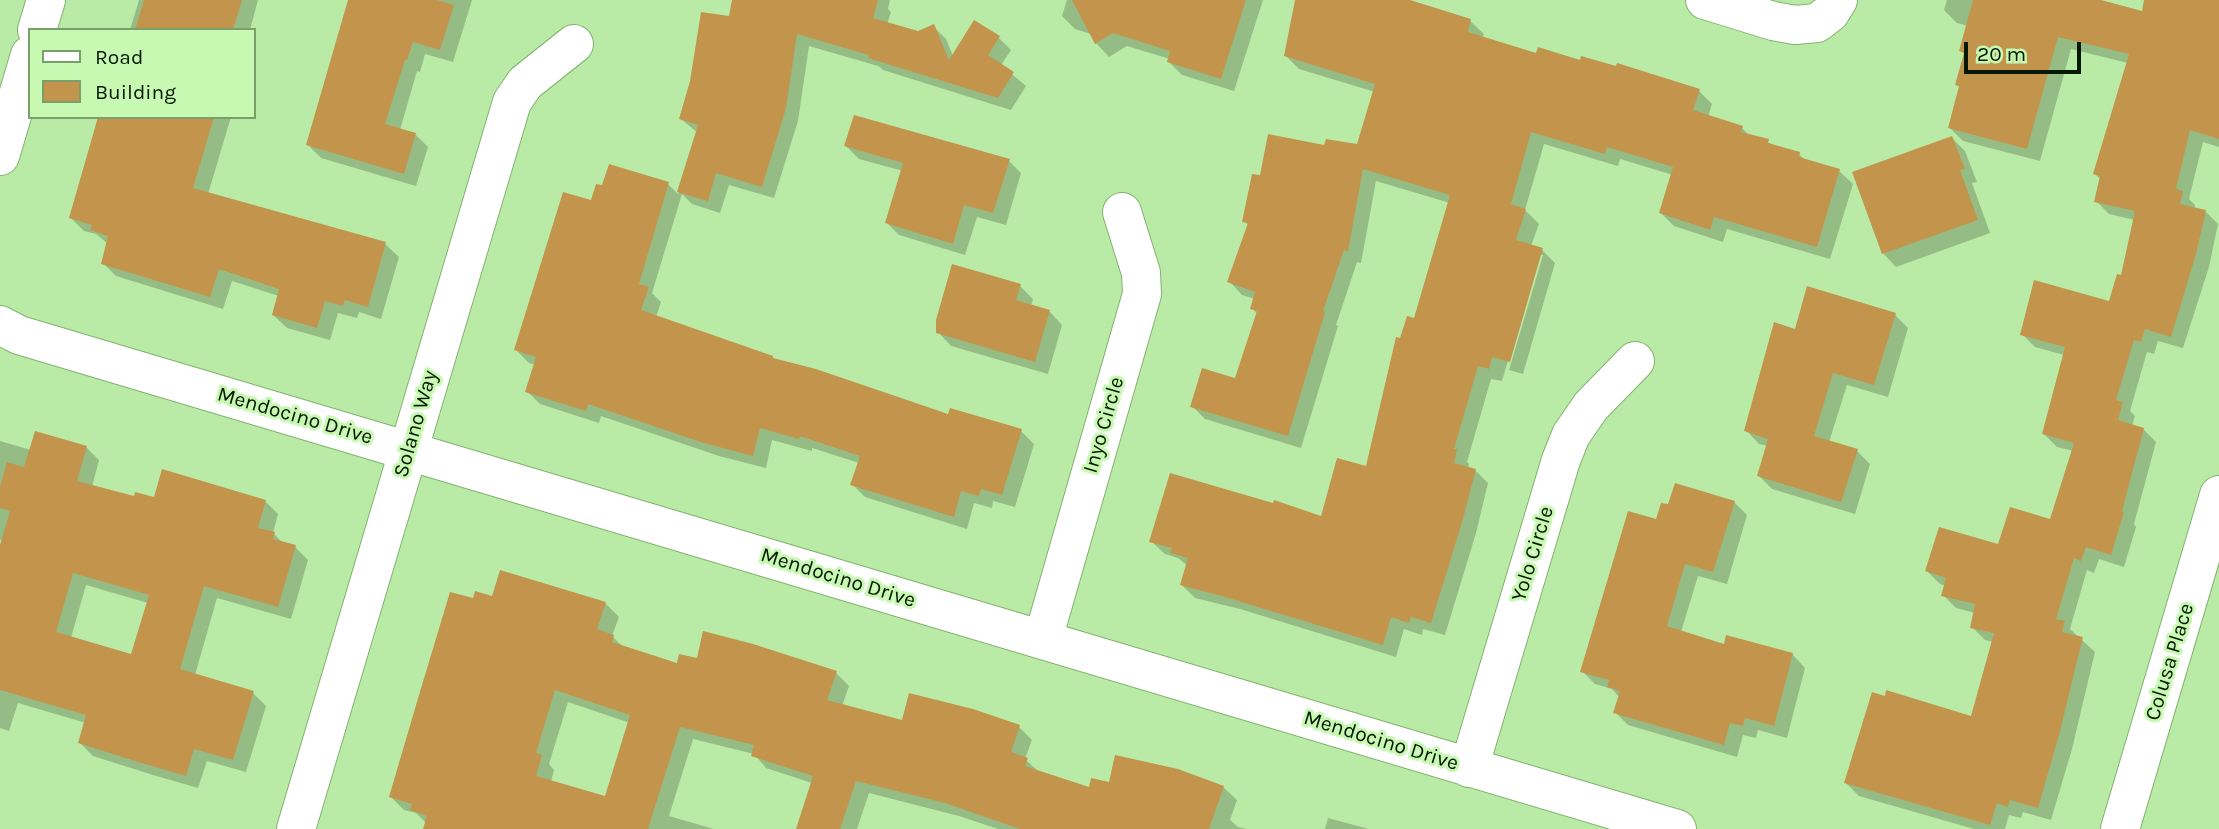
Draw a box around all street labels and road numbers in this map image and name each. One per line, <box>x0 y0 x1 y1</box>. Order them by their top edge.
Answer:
street label: Solano Way <box>389 368 443 480</box>
street label: Inyo Circle <box>1078 374 1130 476</box>
street label: Mendocino Drive <box>214 382 376 450</box>
street label: Yolo Circle <box>1507 503 1559 605</box>
street label: Mendocino Drive <box>758 542 918 614</box>
street label: Colusa Place <box>2140 600 2200 724</box>
street label: Mendocino Drive <box>1301 705 1461 777</box>

